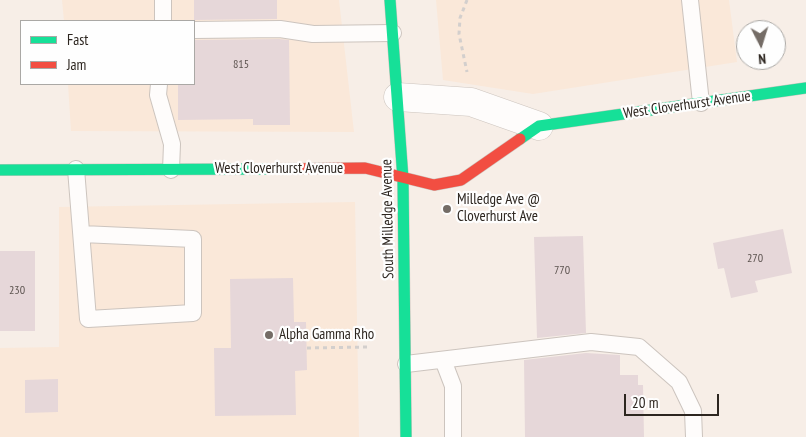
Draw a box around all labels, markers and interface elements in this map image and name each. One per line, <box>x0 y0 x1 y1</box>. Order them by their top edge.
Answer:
legend <box>20 20 195 85</box>
north arrow <box>736 20 786 70</box>
text: Fast <box>67 30 88 49</box>
text: N <box>758 50 767 68</box>
text: Jam <box>67 55 86 74</box>
house number: 815 <box>233 58 249 72</box>
street label: West Cloverhurst Avenue <box>622 87 752 123</box>
street label: South Milledge Avenue <box>378 159 398 279</box>
street label: West Cloverhurst Avenue <box>215 160 343 178</box>
place label: Milledge Ave @ Cloverhurst Ave <box>457 191 540 226</box>
marker: Milledge Ave @ Cloverhurst Ave <box>441 203 453 215</box>
house number: 270 <box>747 252 763 266</box>
house number: 770 <box>554 264 570 278</box>
house number: 230 <box>9 284 25 298</box>
place label: Alpha Gamma Rho <box>279 326 374 344</box>
marker: Alpha Gamma Rho <box>263 329 275 341</box>
scale bar <box>626 384 721 416</box>
text: 20 m <box>632 393 658 412</box>

